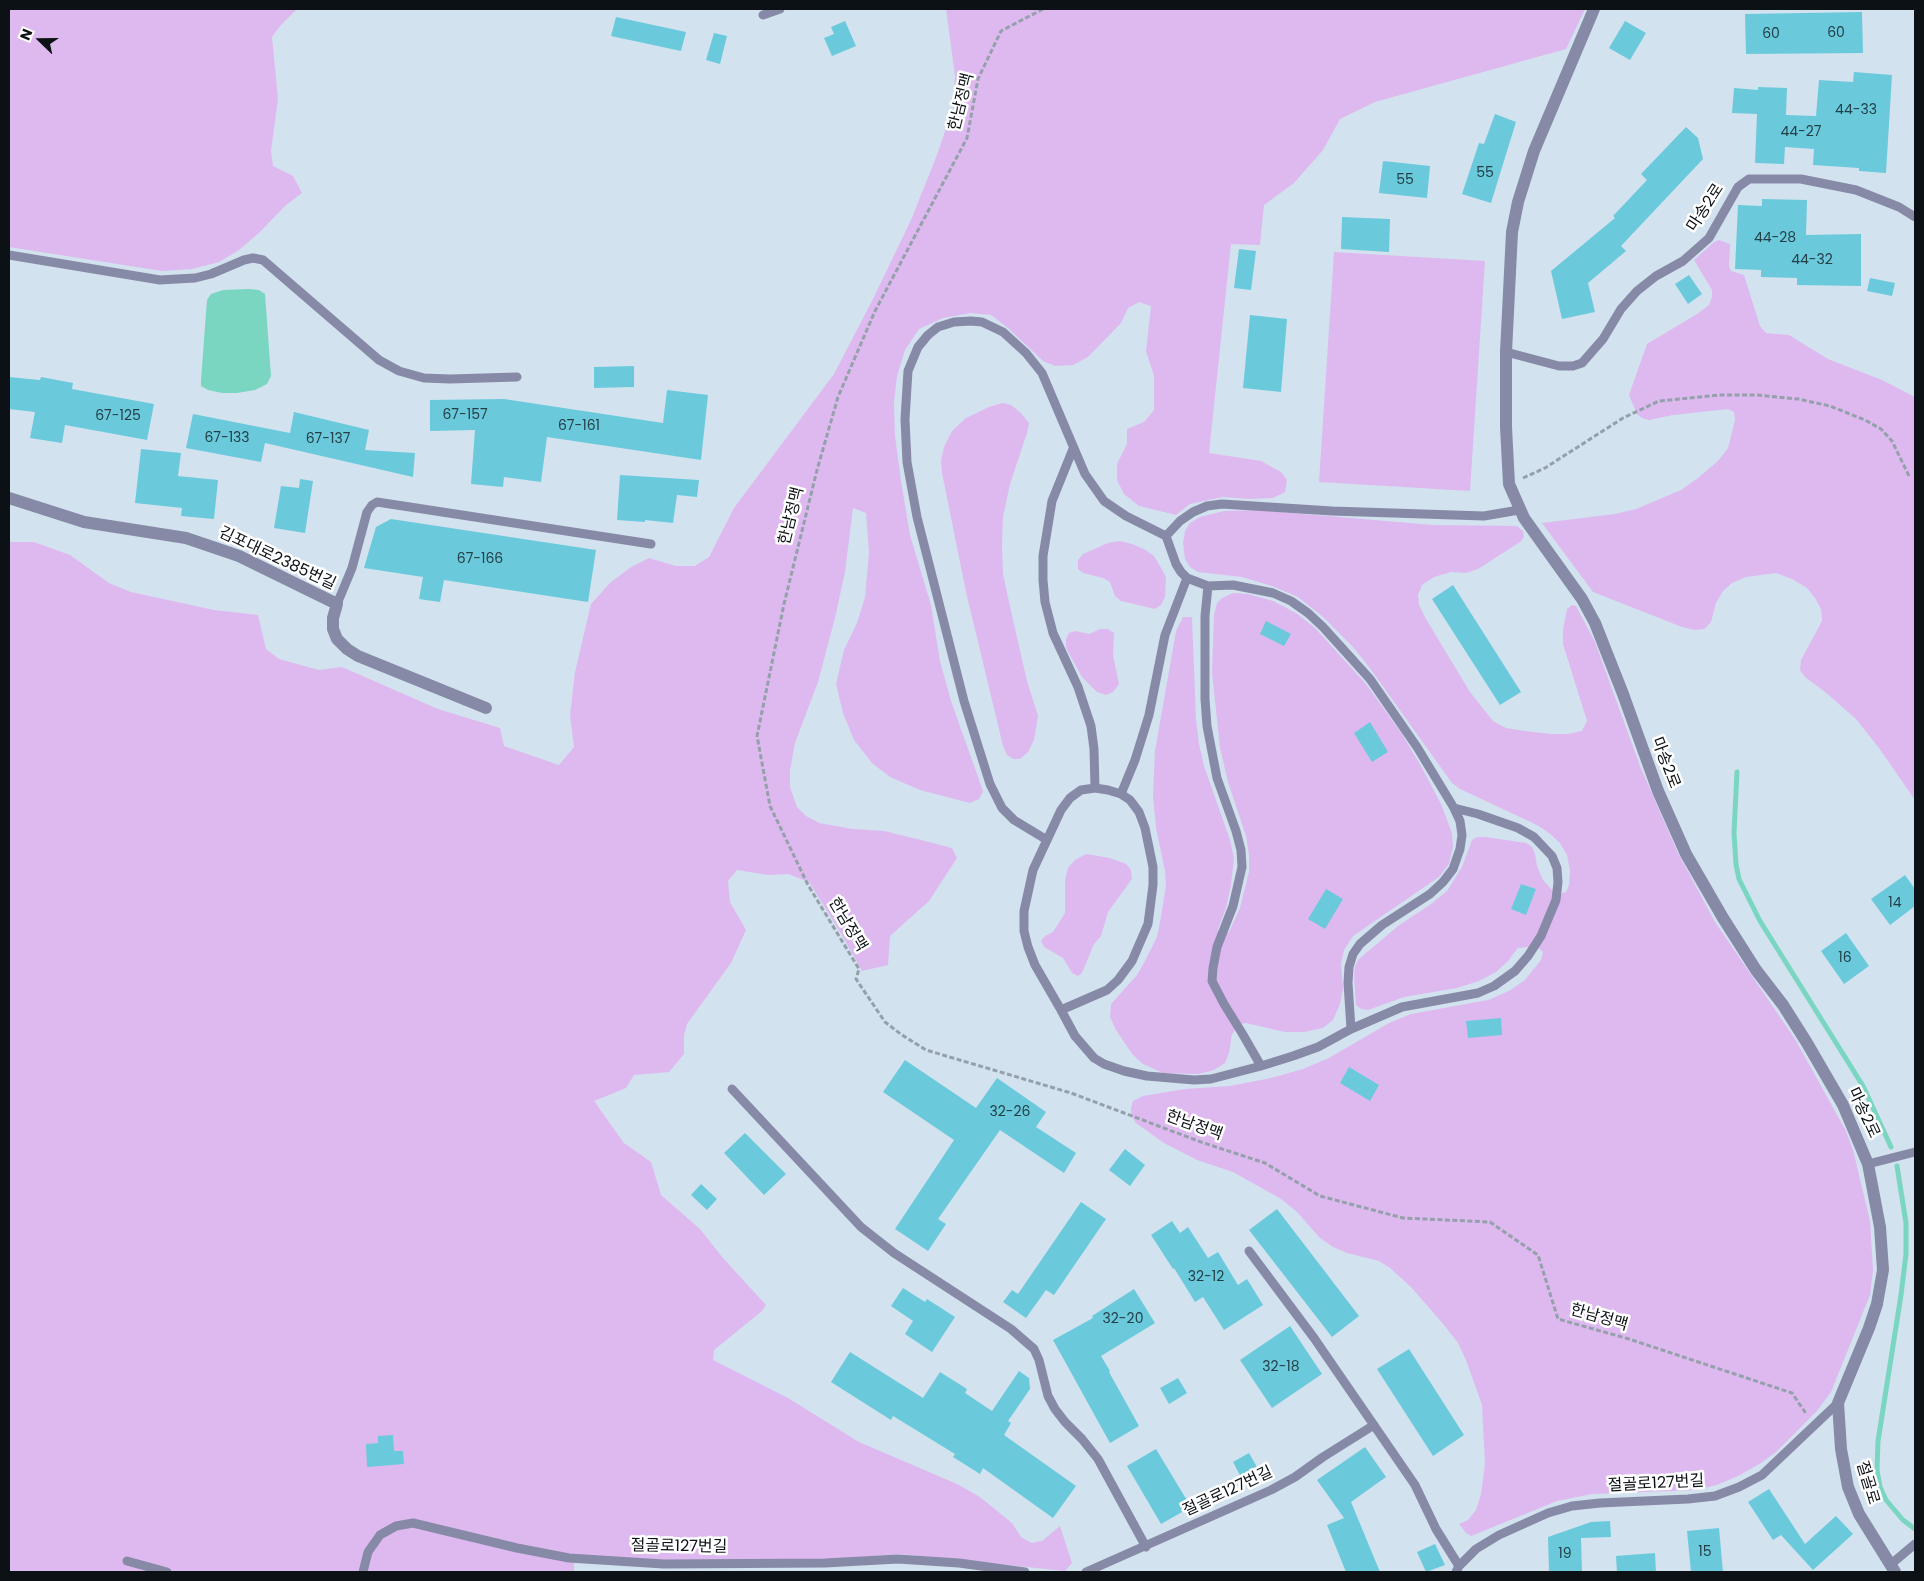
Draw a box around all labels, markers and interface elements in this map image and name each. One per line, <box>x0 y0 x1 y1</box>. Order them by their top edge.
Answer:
north arrow <box>15 15 65 65</box>
house number: 60 <box>1827 25 1845 41</box>
text: N <box>15 26 37 43</box>
house number: 60 <box>1762 26 1780 42</box>
street label: 한남정맥 <box>946 71 978 133</box>
house number: 44-33 <box>1835 102 1877 118</box>
house number: 44-27 <box>1780 124 1822 140</box>
house number: 55 <box>1476 165 1494 181</box>
house number: 55 <box>1396 172 1414 188</box>
street label: 마송2로 <box>1683 180 1729 236</box>
house number: 44-28 <box>1754 230 1796 246</box>
house number: 44-32 <box>1791 252 1833 268</box>
house number: 67-157 <box>442 407 488 423</box>
house number: 67-125 <box>95 408 141 424</box>
house number: 67-161 <box>558 418 600 434</box>
house number: 67-133 <box>204 430 250 446</box>
house number: 67-137 <box>306 431 350 447</box>
street label: 한남정맥 <box>776 485 808 547</box>
street label: 김포대로2385번길 <box>215 523 339 595</box>
house number: 67-166 <box>457 551 503 567</box>
street label: 마송2로 <box>1646 735 1684 791</box>
street label: 한남정맥 <box>824 895 870 955</box>
house number: 14 <box>1888 895 1902 911</box>
house number: 16 <box>1838 950 1852 966</box>
street label: 마송2로 <box>1843 1085 1883 1141</box>
house number: 32-26 <box>990 1104 1030 1120</box>
street label: 한남정맥 <box>1163 1107 1225 1145</box>
house number: 32-12 <box>1188 1269 1224 1285</box>
street label: 한남정맥 <box>1568 1301 1630 1335</box>
house number: 32-20 <box>1103 1311 1143 1327</box>
house number: 32-18 <box>1262 1359 1300 1375</box>
street label: 절골로 <box>1851 1459 1883 1507</box>
street label: 절골로127번길 <box>1180 1463 1276 1521</box>
street label: 절골로127번길 <box>1607 1472 1705 1496</box>
street label: 절골로127번길 <box>631 1537 727 1557</box>
house number: 15 <box>1698 1544 1712 1560</box>
house number: 19 <box>1558 1546 1572 1562</box>

